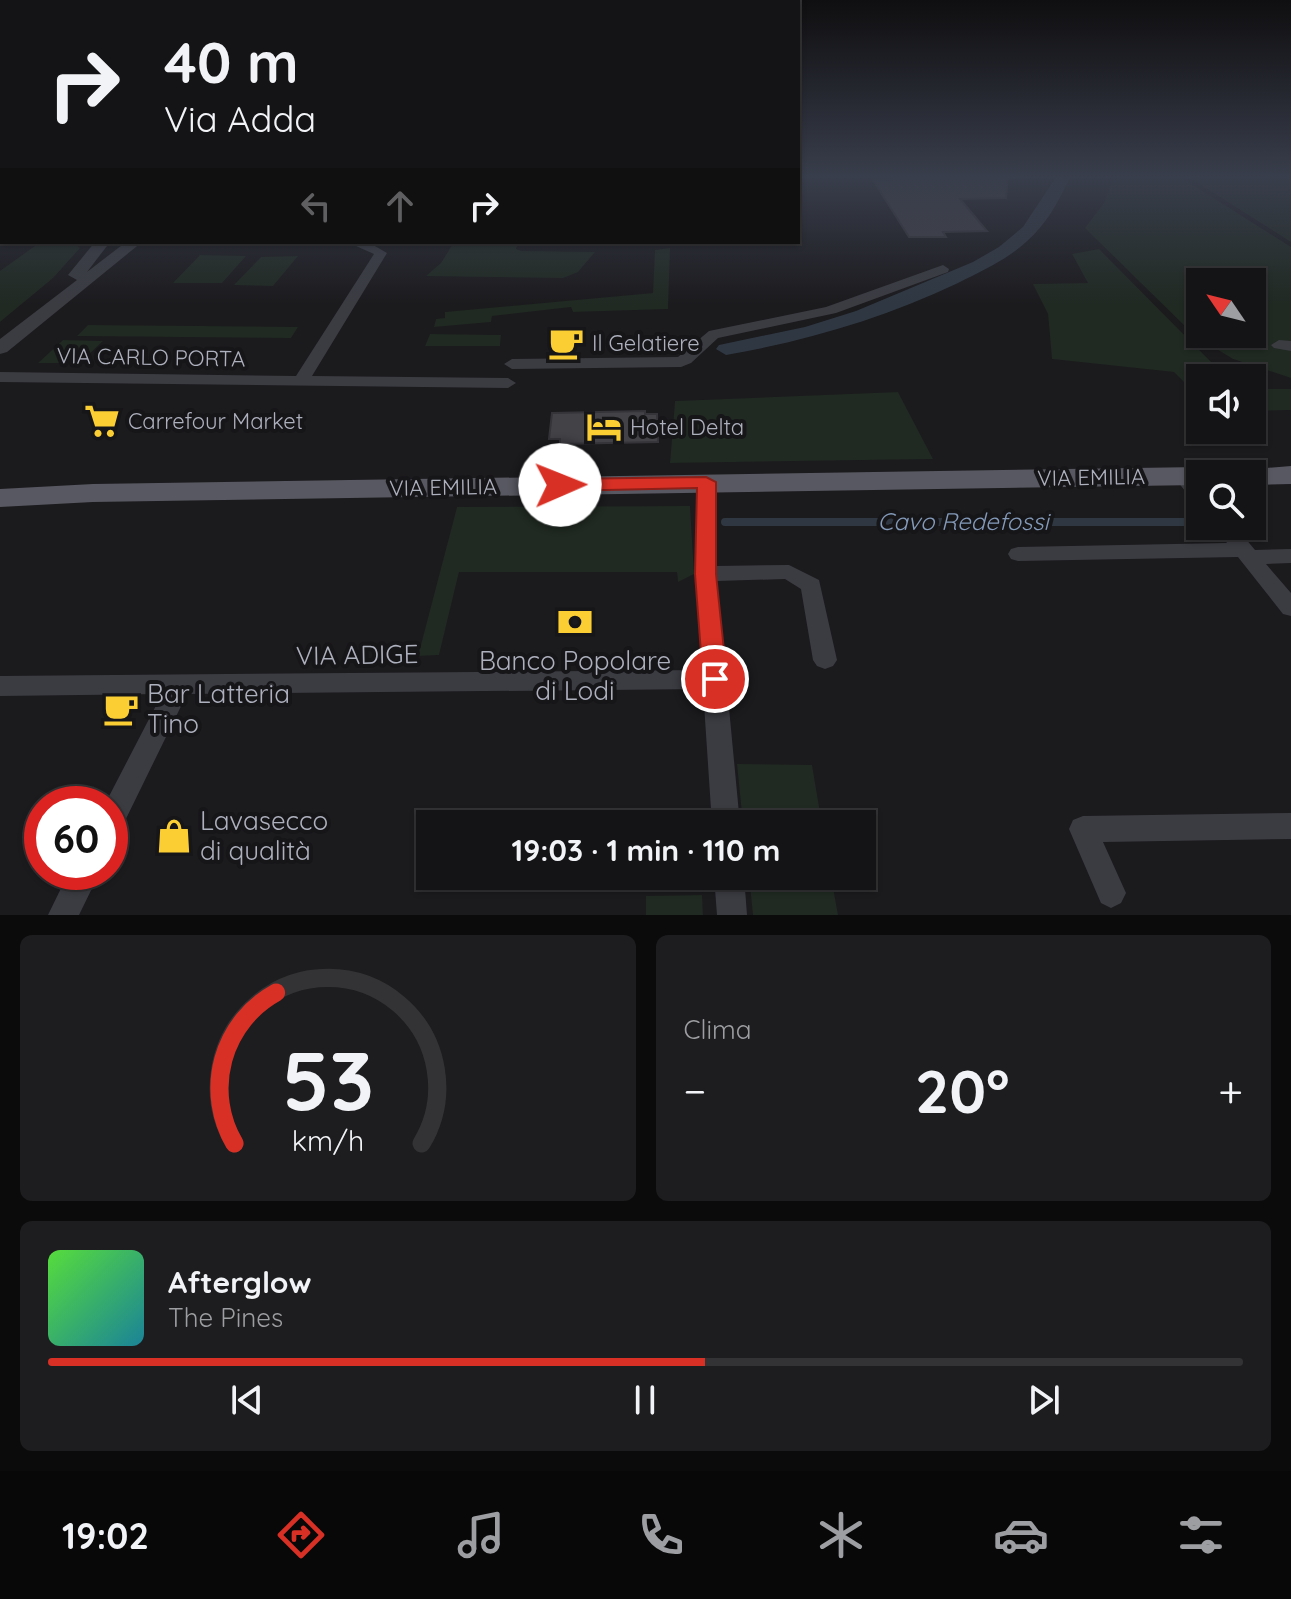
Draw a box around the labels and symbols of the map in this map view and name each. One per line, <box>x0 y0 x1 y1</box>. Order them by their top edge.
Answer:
north arrow <box>1186 268 1266 348</box>
cafe icon: Il Gelatiere <box>547 324 585 362</box>
place label: Il Gelatiere <box>592 329 700 357</box>
street label: VIA CARLO PORTA <box>56 341 246 373</box>
supermarket icon: Carrefour Market <box>83 402 121 440</box>
place label: Carrefour Market <box>128 407 303 435</box>
hotel icon: Hotel Delta <box>585 408 623 446</box>
place label: Hotel Delta <box>630 413 744 441</box>
position arrow <box>518 443 602 527</box>
street label: VIA EMILIA <box>1037 462 1145 492</box>
street label: VIA EMILIA <box>389 472 497 502</box>
water label: Cavo Redefossi <box>877 506 1051 536</box>
bank icon: Banco Popolare di Lodi <box>556 603 594 641</box>
street label: VIA ADIGE <box>295 637 419 672</box>
place label: Banco Popolare di Lodi <box>479 644 671 707</box>
pin <box>681 645 749 713</box>
place label: Bar Latteria Tino <box>147 677 290 740</box>
cafe icon: Bar Latteria Tino <box>102 690 140 728</box>
speed limit sign: 60 <box>24 786 128 890</box>
place label: Lavasecco di qualità <box>200 804 328 867</box>
shop icon: Lavasecco di qualità <box>155 817 193 855</box>

